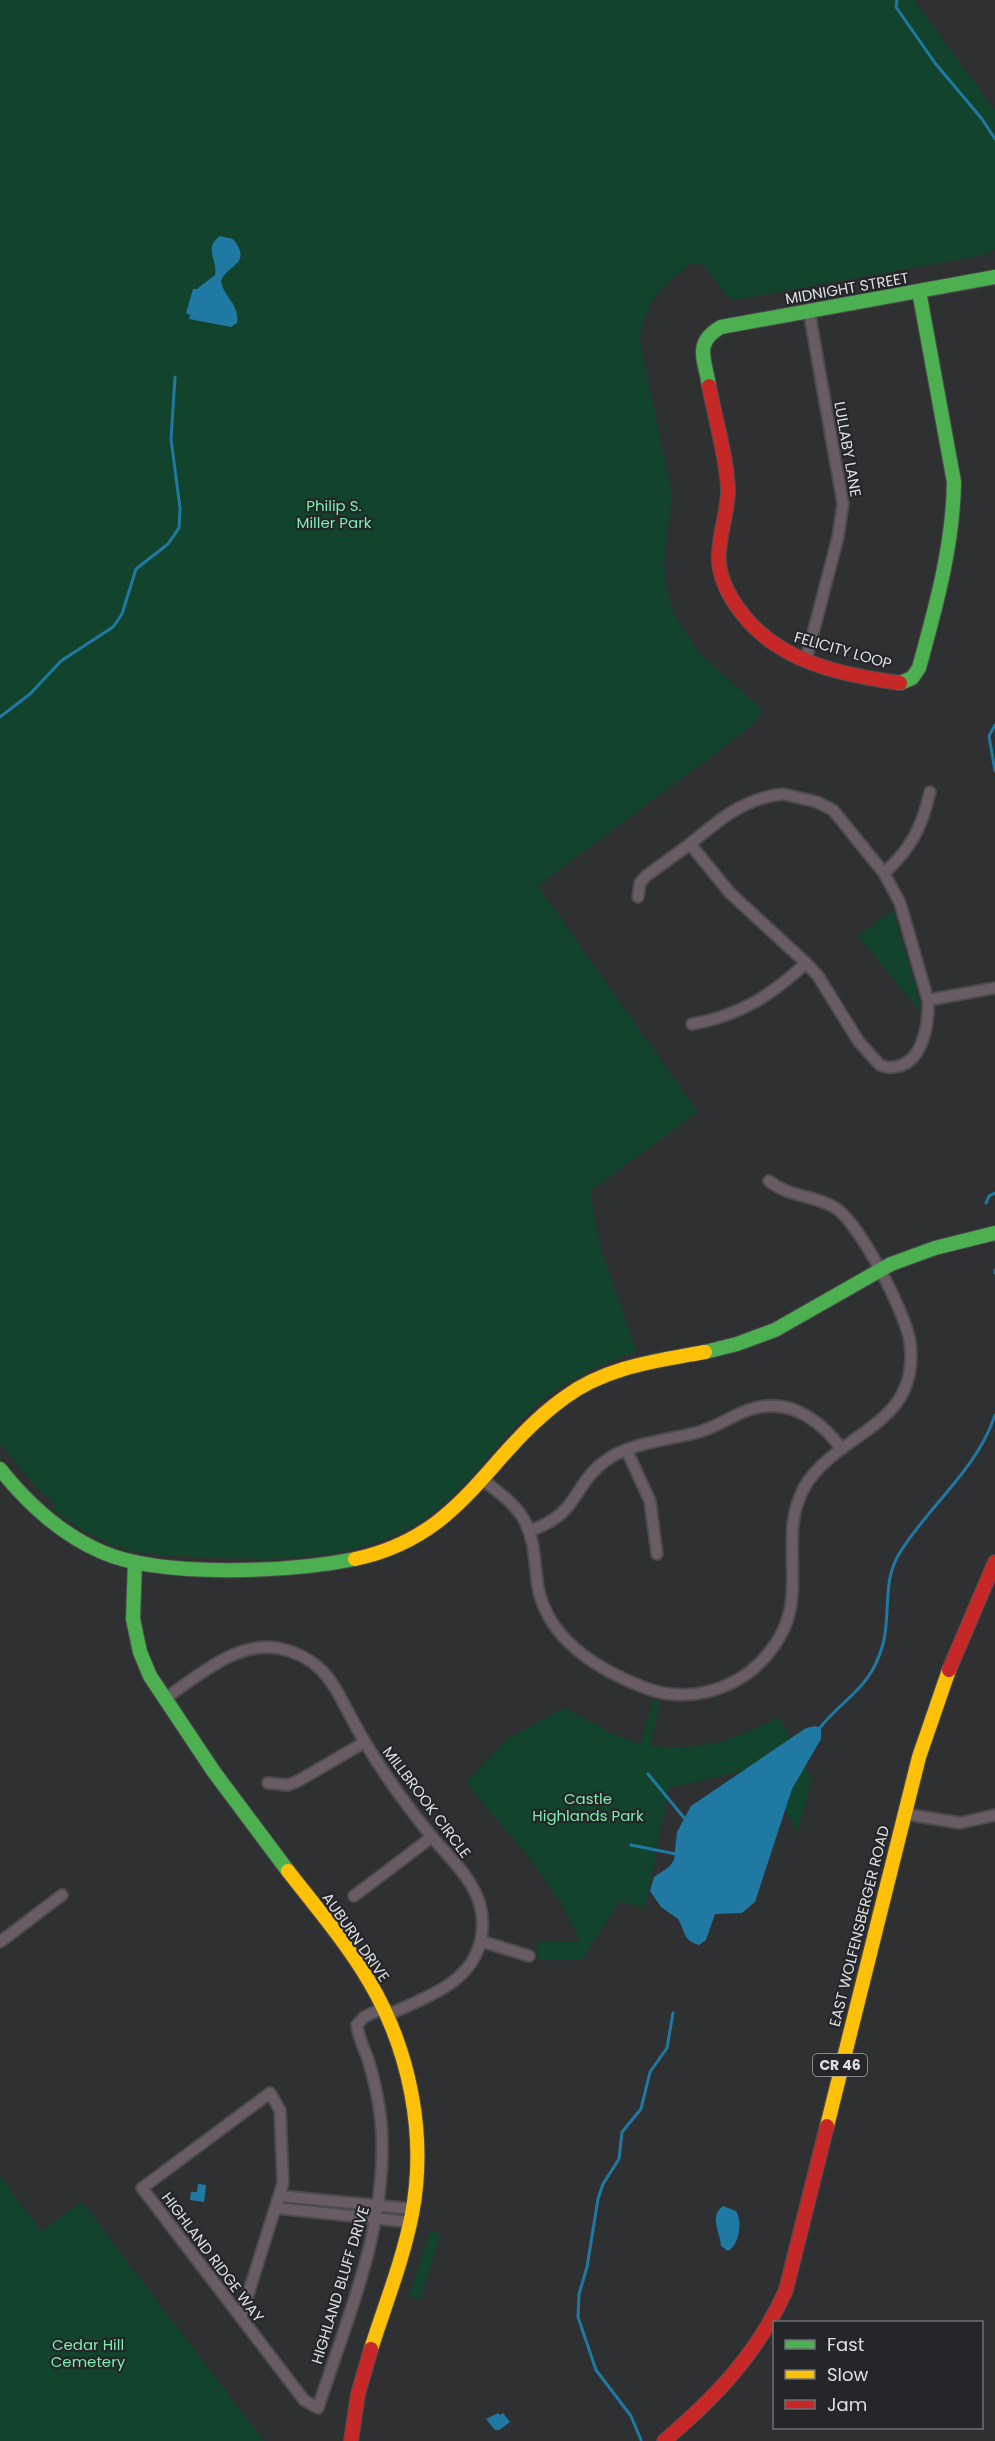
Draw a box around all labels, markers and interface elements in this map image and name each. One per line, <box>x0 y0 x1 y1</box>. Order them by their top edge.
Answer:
street label: MIDNIGHT STREET <box>784 267 910 309</box>
street label: LULLABY LANE <box>829 400 867 498</box>
park label: Philip S. Miller Park <box>296 495 372 533</box>
street label: FELICITY LOOP <box>792 626 894 674</box>
street label: MILLBROOK CIRCLE <box>378 1742 476 1862</box>
park label: Castle Highlands Park <box>532 1788 644 1826</box>
street label: EAST WOLFENSBERGER ROAD <box>824 1823 894 2029</box>
street label: AUBURN DRIVE <box>317 1888 395 1986</box>
road number: CR 46 <box>813 2054 867 2076</box>
street label: HIGHLAND RIDGE WAY <box>157 2188 269 2327</box>
street label: HIGHLAND BLUFF DRIVE <box>306 2203 374 2367</box>
legend <box>773 2321 983 2429</box>
text: Fast <box>827 2332 864 2357</box>
park label: Cedar Hill Cemetery <box>51 2334 126 2372</box>
text: Slow <box>827 2362 869 2387</box>
text: Jam <box>827 2392 867 2417</box>

